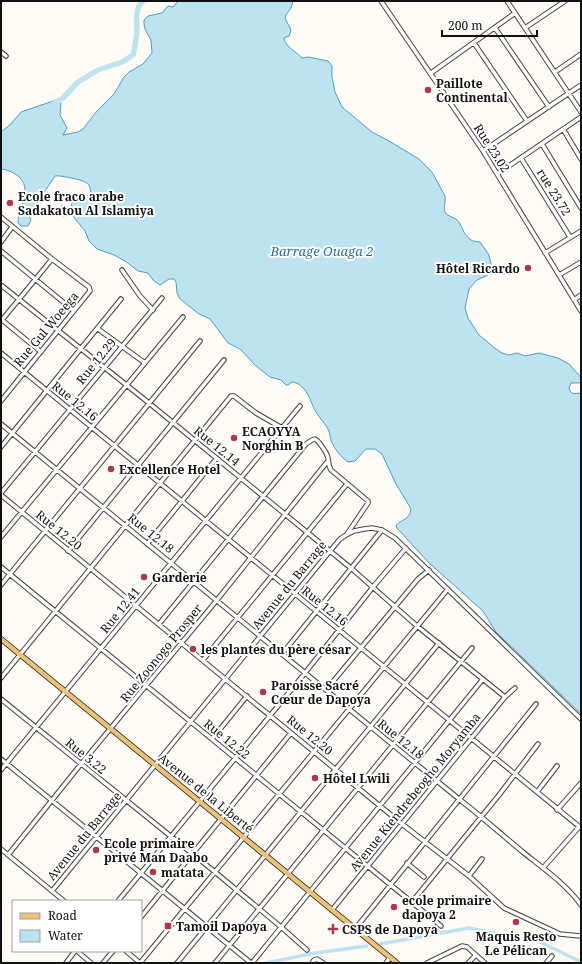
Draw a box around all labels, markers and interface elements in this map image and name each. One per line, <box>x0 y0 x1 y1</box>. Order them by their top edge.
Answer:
scale bar <box>442 12 537 38</box>
text: 200 m <box>448 17 483 34</box>
place label: Paillote Continental <box>436 75 508 106</box>
marker: Paillote Continental <box>423 85 433 95</box>
street label: Rue 23.02 <box>470 120 514 176</box>
street label: rue 23.72 <box>533 165 575 219</box>
place label: Ecole fraco arabe Sadakatou Al Islamiya <box>18 188 154 219</box>
marker: Ecole fraco arabe Sadakatou Al Islamiya <box>5 198 15 208</box>
water label: Barrage Ouaga 2 <box>270 242 373 260</box>
place label: Hôtel Ricardo <box>436 260 520 277</box>
marker: Hôtel Ricardo <box>523 263 533 273</box>
street label: Rue Gul Woeega <box>10 288 83 370</box>
street label: Rue 12.29 <box>72 334 120 388</box>
street label: Rue 12.16 <box>48 377 102 425</box>
street label: Rue 12.14 <box>190 422 244 470</box>
place label: ECAOYYA Norghin B <box>242 423 303 454</box>
marker: ECAOYYA Norghin B <box>229 433 239 443</box>
place label: Excellence Hotel <box>119 461 221 478</box>
marker: Excellence Hotel <box>106 464 116 474</box>
street label: Rue 12.20 <box>32 506 86 554</box>
street label: Rue 12.18 <box>124 509 178 557</box>
street label: Avenue du Barrage <box>248 537 330 633</box>
place label: Garderie <box>152 569 207 586</box>
marker: Garderie <box>139 572 149 582</box>
street label: Rue 12.16 <box>298 582 352 630</box>
street label: Rue 12.41 <box>96 583 144 637</box>
street label: Rue Zoonogo Prosper <box>116 600 206 706</box>
place label: les plantes du père césar <box>201 641 352 658</box>
marker: les plantes du père césar <box>188 644 198 654</box>
place label: Paroisse Sacré Cœur de Dapoya <box>271 677 371 708</box>
marker: Paroisse Sacré Cœur de Dapoya <box>258 687 268 697</box>
street label: Avenue Kiendrebeogho Moryamba <box>346 709 485 875</box>
street label: Rue 12.20 <box>283 711 337 759</box>
street label: Rue 12.22 <box>200 715 254 763</box>
street label: Rue 12.18 <box>374 715 428 763</box>
street label: Rue 3.22 <box>62 734 110 778</box>
street label: Avenue de la Liberté <box>155 749 257 837</box>
place label: Hôtel Lwili <box>323 770 391 787</box>
marker: Hôtel Lwili <box>310 773 320 783</box>
street label: Avenue du Barrage <box>43 788 125 884</box>
place label: Ecole primaire privé Man Daabo <box>104 835 208 866</box>
marker: Ecole primaire privé Man Daabo <box>91 845 101 855</box>
place label: matata <box>161 864 204 881</box>
marker: matata <box>148 867 158 877</box>
place label: ecole primaire dapoya 2 <box>402 892 492 923</box>
legend <box>12 900 142 952</box>
marker: ecole primaire dapoya 2 <box>389 902 399 912</box>
text: Road <box>48 907 78 924</box>
marker: Maquis Resto Le Pélican <box>511 917 521 927</box>
place label: Tamoil Dapoya <box>176 918 267 935</box>
marker: Tamoil Dapoya <box>163 921 173 931</box>
place label: CSPS de Dapoya <box>342 921 438 938</box>
marker: CSPS de Dapoya <box>327 923 339 935</box>
text: Water <box>48 927 83 944</box>
place label: Maquis Resto Le Pélican <box>476 928 556 959</box>

